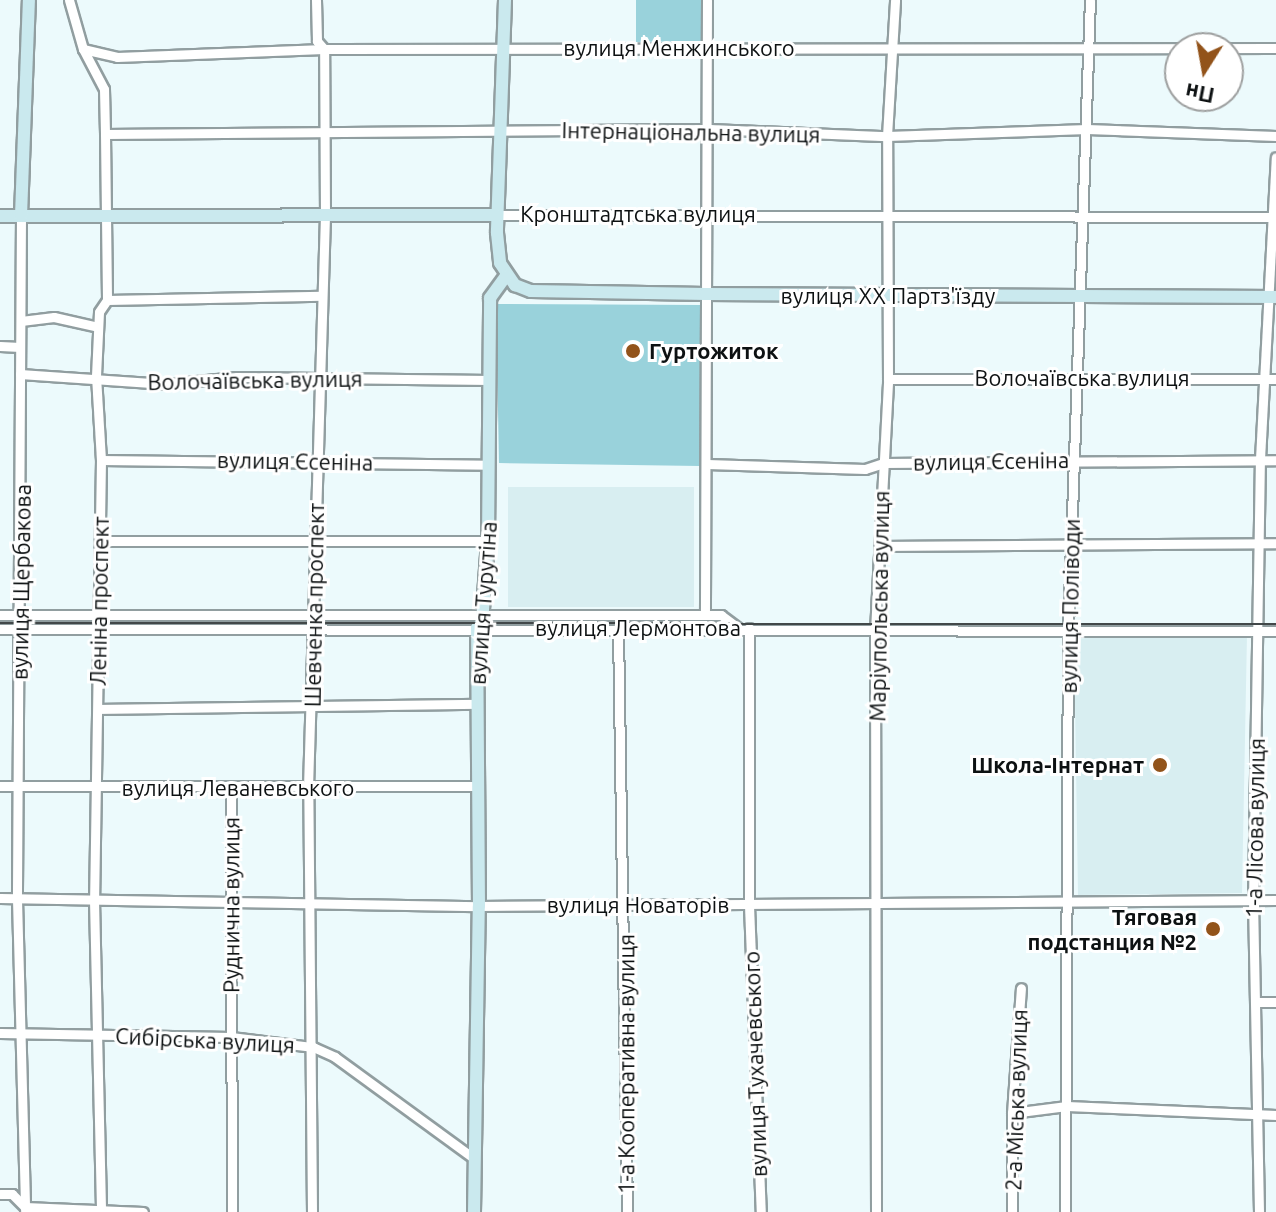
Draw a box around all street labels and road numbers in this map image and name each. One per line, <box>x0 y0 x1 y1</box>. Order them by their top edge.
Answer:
street label: вулиця Менжинського <box>563 35 795 61</box>
street label: Інтернаціональна вулиця <box>561 117 821 147</box>
street label: Кронштадтська вулиця <box>520 201 756 227</box>
street label: вулиця XX Партз'їзду <box>781 283 995 309</box>
street label: Волочаївська вулиця <box>147 365 363 395</box>
street label: Волочаївська вулиця <box>974 365 1190 391</box>
street label: вулиця Єсеніна <box>217 446 373 476</box>
street label: вулиця Єсеніна <box>913 446 1069 476</box>
street label: вулиця Щербакова <box>6 484 36 680</box>
street label: Маріупольська вулиця <box>864 490 894 722</box>
street label: Шевченка проспект <box>299 503 329 707</box>
street label: Леніна проспект <box>84 516 114 686</box>
street label: вулиця Поліводи <box>1055 518 1085 694</box>
street label: вулиця Турутіна <box>464 520 502 686</box>
street label: вулиця Лермонтова <box>535 615 741 641</box>
street label: 1-а Лісова вулиця <box>1240 738 1270 918</box>
street label: вулиця Леваневського <box>121 775 355 801</box>
street label: Руднична вулиця <box>218 817 244 993</box>
street label: вулиця Новаторів <box>547 892 729 918</box>
street label: 1-а Кооперативна вулиця <box>613 934 639 1194</box>
street label: вулиця Тухачевського <box>738 951 772 1177</box>
street label: 2-а Міська вулиця <box>1000 1009 1032 1191</box>
street label: Сибірська вулиця <box>115 1022 295 1058</box>

